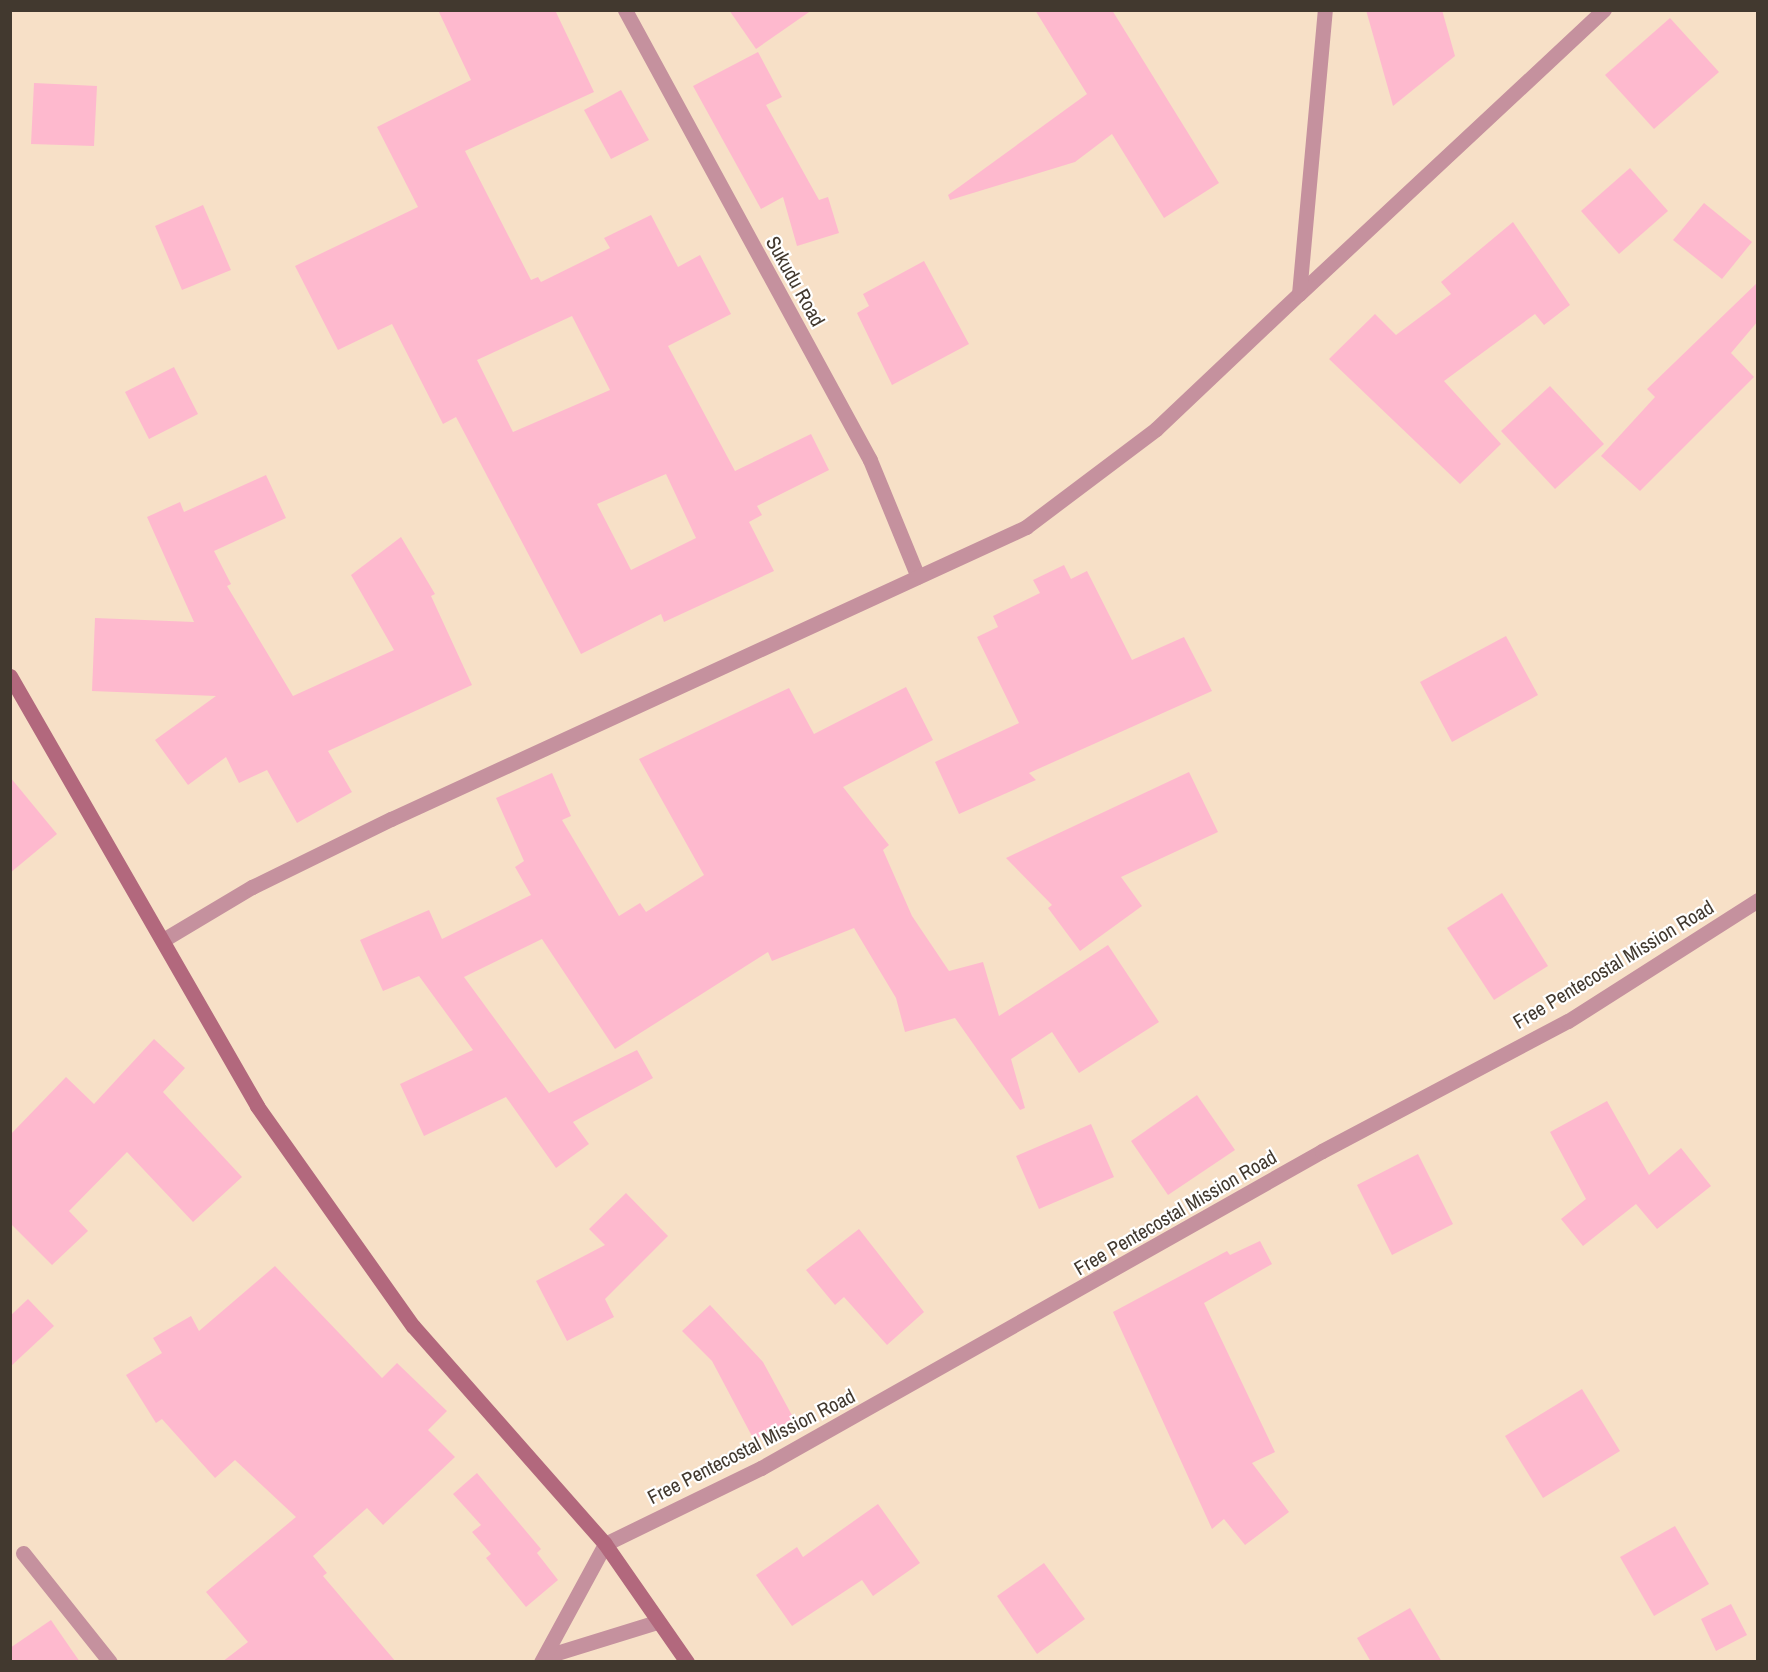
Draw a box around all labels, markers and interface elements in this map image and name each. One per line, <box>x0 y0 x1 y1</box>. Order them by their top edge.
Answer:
street label: Sukudu Road <box>761 232 831 330</box>
street label: Free Pentecostal Mission Road <box>1508 895 1718 1033</box>
street label: Free Pentecostal Mission Road <box>1070 1144 1280 1280</box>
street label: Free Pentecostal Mission Road <box>643 1383 859 1509</box>

